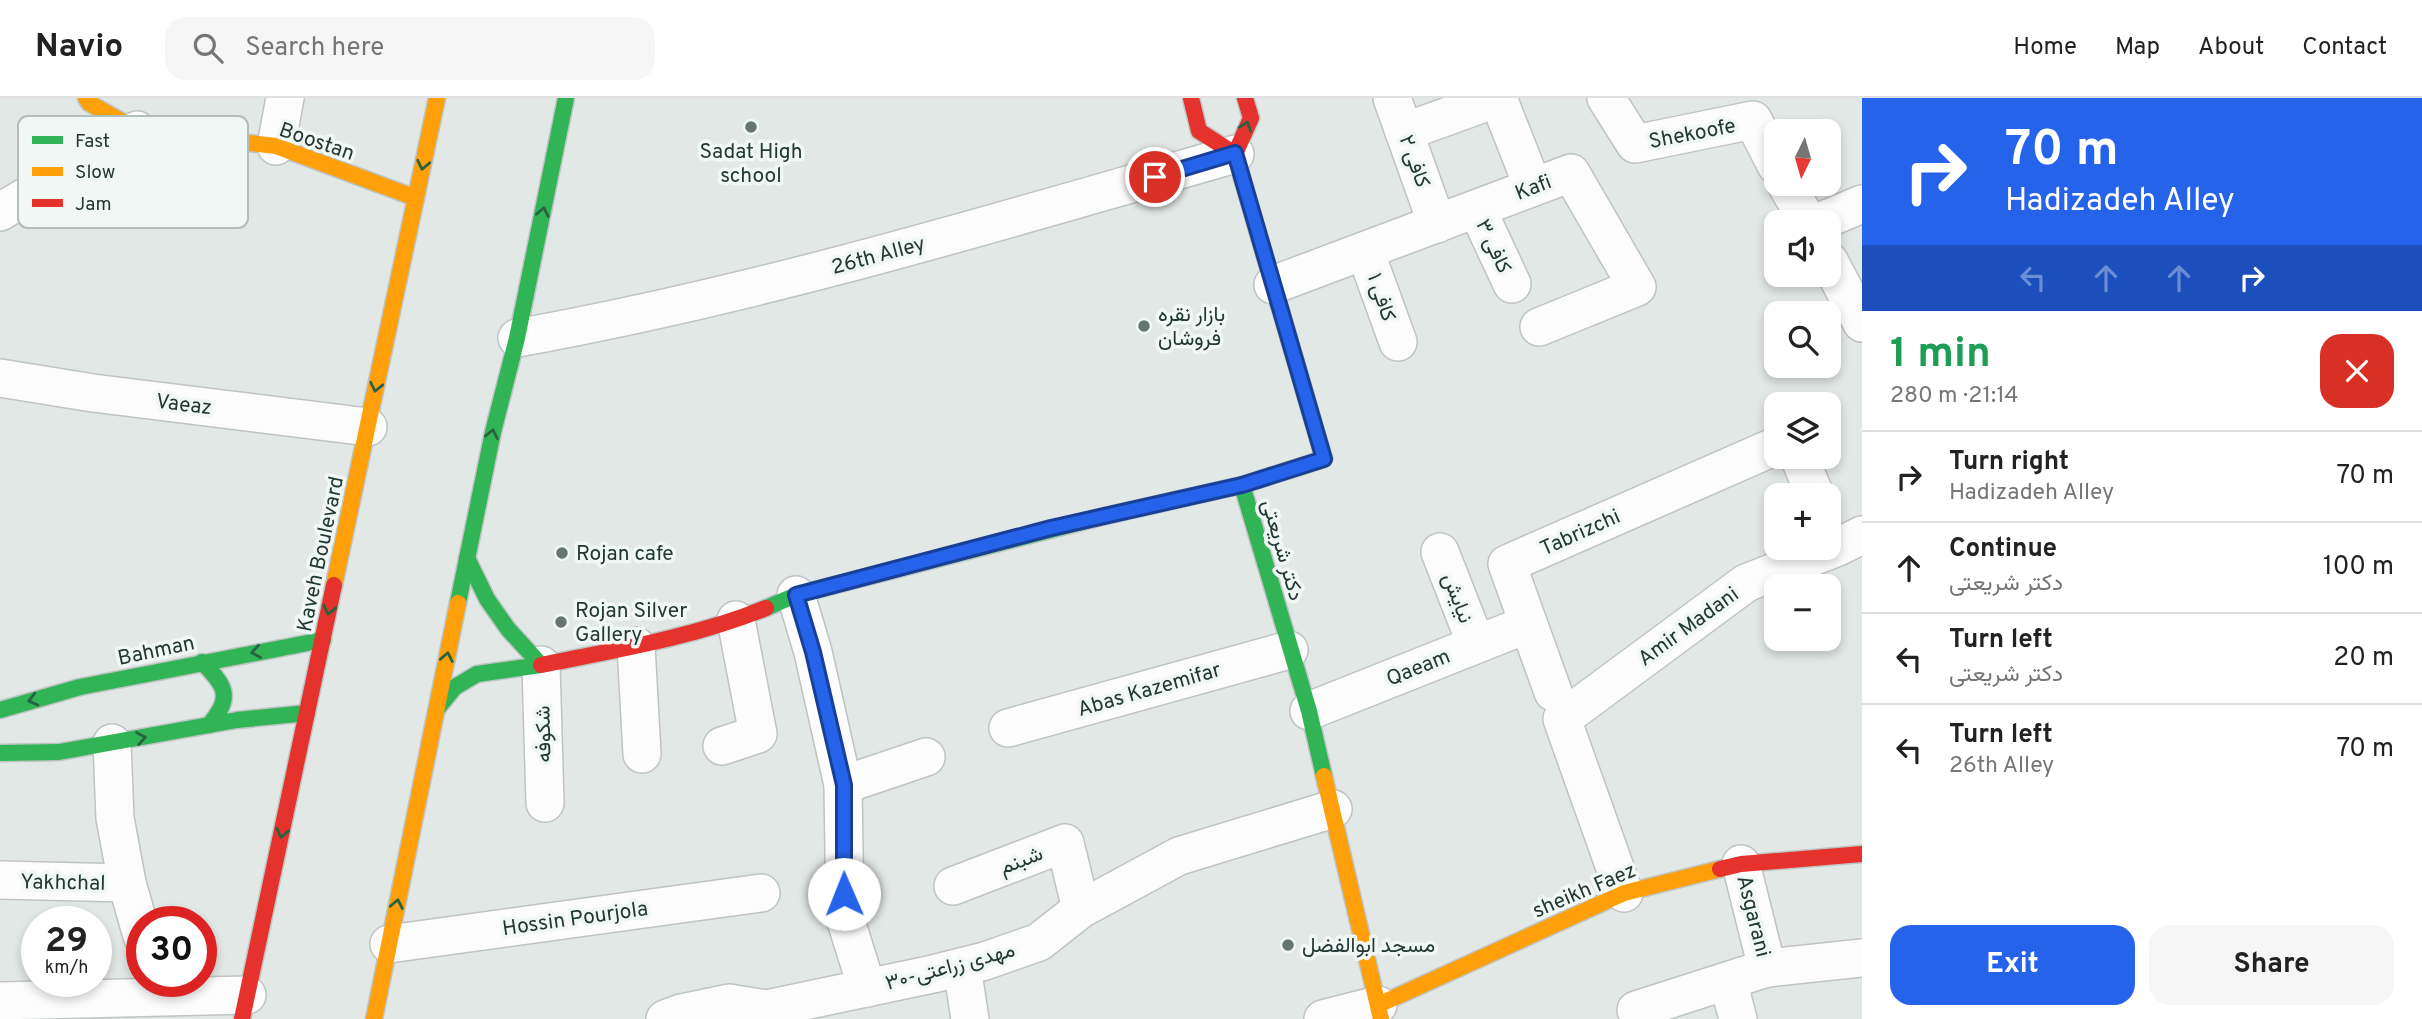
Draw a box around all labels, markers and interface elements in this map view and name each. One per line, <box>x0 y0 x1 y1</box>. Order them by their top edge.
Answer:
search box <box>165 17 655 80</box>
text: Navio <box>35 27 123 69</box>
icon: search <box>189 29 227 67</box>
text: Search here <box>245 32 384 65</box>
text: Home <box>2013 33 2077 63</box>
text: Map <box>2115 33 2160 63</box>
text: About <box>2198 33 2264 63</box>
text: Contact <box>2302 33 2387 63</box>
street label: Shekoofe <box>1647 113 1738 156</box>
legend <box>18 116 248 228</box>
street label: Boostan <box>275 117 358 168</box>
marker: Sadat High school <box>743 119 759 135</box>
north arrow <box>1764 119 1841 196</box>
map controls <box>1764 119 1841 651</box>
one-way arrow <box>1238 120 1252 133</box>
text: 70 m <box>2005 121 2119 183</box>
icon: right <box>1890 126 1981 217</box>
text: Fast <box>75 130 110 154</box>
street label: کافی ۲ <box>1392 132 1436 191</box>
place label: Sadat High school <box>699 139 803 190</box>
pin <box>1125 147 1185 207</box>
icon: arrive <box>1136 158 1174 196</box>
one-way arrow <box>416 159 431 171</box>
text: Slow <box>75 161 115 185</box>
street label: Kafi <box>1511 169 1556 208</box>
text: Hadizadeh Alley <box>2005 182 2235 222</box>
text: Jam <box>75 193 112 217</box>
one-way arrow <box>534 206 549 218</box>
button: sound <box>1764 210 1841 287</box>
street label: کافی ۳ <box>1468 215 1517 278</box>
street label: 26th Alley <box>828 231 928 282</box>
icon: left <box>2014 259 2052 297</box>
icon: ahead <box>2087 259 2125 297</box>
icon: ahead <box>2160 259 2198 297</box>
icon: right <box>2233 259 2271 297</box>
street label: کافی ۱ <box>1360 270 1401 325</box>
button: search <box>1764 301 1841 378</box>
place label: بازار نقره فروشان <box>1158 302 1225 353</box>
marker: بازار نقره فروشان <box>1136 318 1152 334</box>
text: 1 min <box>1890 329 1991 382</box>
button: close <box>2320 334 2394 408</box>
one-way arrow <box>370 381 385 393</box>
text: 280 m · 21:14 <box>1890 382 2019 411</box>
street label: Vaeaz <box>154 389 213 422</box>
button: layers <box>1764 392 1841 469</box>
one-way arrow <box>484 428 499 440</box>
text: Turn right <box>1949 446 2069 479</box>
icon: right <box>1890 458 1928 496</box>
text: 70 m <box>2336 460 2394 493</box>
street label: Kaveh Boulevard <box>292 474 351 635</box>
text: Hadizadeh Alley <box>1949 479 2114 508</box>
button: + <box>1764 483 1841 560</box>
street label: دکتر شریعتی <box>1254 497 1309 604</box>
street label: Tabrizchi <box>1536 504 1625 563</box>
text: Continue <box>1949 533 2057 566</box>
place label: Rojan cafe <box>576 541 674 568</box>
marker: Rojan cafe <box>554 545 570 561</box>
icon: ahead <box>1890 549 1928 587</box>
text: 100 m <box>2323 551 2394 584</box>
street label: نیایش <box>1435 570 1478 627</box>
text: دکتر شریعتی <box>1949 570 2063 599</box>
button: − <box>1764 574 1841 651</box>
street label: Amir Madani <box>1633 581 1745 673</box>
place label: Rojan Silver Gallery <box>575 598 687 649</box>
one-way arrow <box>323 604 338 616</box>
marker: Rojan Silver Gallery <box>553 614 569 630</box>
text: Turn left <box>1949 624 2053 657</box>
street label: Bahman <box>115 630 197 673</box>
icon: left <box>1890 640 1928 678</box>
text: 20 m <box>2333 642 2394 675</box>
street label: Qaeam <box>1383 643 1455 693</box>
one-way arrow <box>250 644 262 659</box>
one-way arrow <box>439 651 454 663</box>
street label: Abas Kazemifar <box>1074 657 1224 724</box>
text: دکتر شریعتی <box>1949 661 2063 690</box>
one-way arrow <box>28 692 40 707</box>
street label: شکوفه <box>531 705 558 763</box>
text: Turn left <box>1949 719 2053 752</box>
one-way arrow <box>135 731 147 746</box>
icon: left <box>1890 731 1928 769</box>
text: 70 m <box>2336 733 2394 766</box>
text: 26th Alley <box>1949 752 2054 781</box>
one-way arrow <box>275 827 290 839</box>
street label: شبنم <box>996 841 1047 882</box>
position arrow <box>807 857 881 931</box>
street label: sheikh Faez <box>1529 858 1640 925</box>
street label: Yakhchal <box>20 869 106 898</box>
street label: Asgarani <box>1729 873 1776 960</box>
street label: Hossin Pourjola <box>501 896 650 943</box>
one-way arrow <box>389 898 404 910</box>
speed limit sign: 30 <box>126 906 217 997</box>
text: 29 <box>45 920 88 964</box>
button: Exit <box>1890 925 2135 1005</box>
button: Share <box>2149 925 2394 1005</box>
place label: مسجد ابوالفضل <box>1302 933 1435 960</box>
street label: ۳۰-مهدی زراعتی <box>883 937 1018 998</box>
marker: مسجد ابوالفضل <box>1280 937 1296 953</box>
text: km/h <box>45 957 88 980</box>

